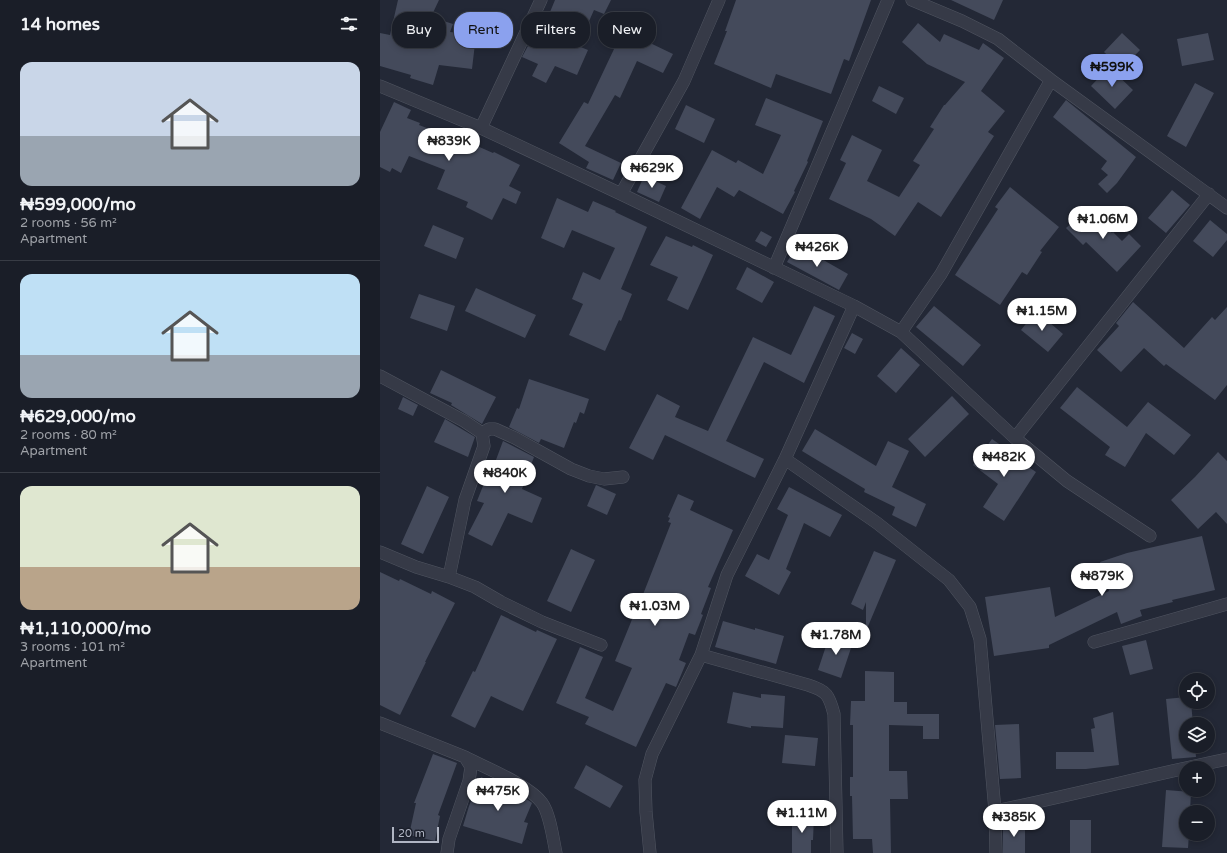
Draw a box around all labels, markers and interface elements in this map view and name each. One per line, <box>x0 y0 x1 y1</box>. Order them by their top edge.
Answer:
chip: Buy <box>392 12 446 48</box>
chip: Rent <box>454 12 513 48</box>
chip: Filters <box>521 12 590 48</box>
chip: New <box>598 12 656 48</box>
icon: filters <box>338 13 360 35</box>
text: 14 homes <box>20 14 100 35</box>
pin: ₦599K <box>1084 54 1140 88</box>
text: ₦599K <box>1090 59 1134 75</box>
icon: home <box>154 88 226 160</box>
pin: ₦839K <box>421 128 477 162</box>
text: ₦839K <box>427 133 471 149</box>
pin: ₦629K <box>624 155 680 189</box>
text: ₦629K <box>630 160 674 176</box>
text: ₦599,000/mo <box>20 194 136 215</box>
pin: ₦1.06M <box>1070 206 1136 240</box>
text: ₦1.06M <box>1077 211 1129 227</box>
text: 2 rooms · 56 m² <box>20 215 117 231</box>
text: Apartment <box>20 231 87 247</box>
pin: ₦426K <box>789 234 845 268</box>
text: ₦426K <box>795 239 839 255</box>
pin: ₦1.15M <box>1009 298 1075 332</box>
icon: home <box>154 300 226 372</box>
text: ₦1.15M <box>1016 303 1068 319</box>
text: ₦629,000/mo <box>20 406 136 427</box>
text: 2 rooms · 80 m² <box>20 427 117 443</box>
text: Apartment <box>20 443 87 459</box>
pin: ₦482K <box>976 444 1032 478</box>
text: ₦482K <box>982 449 1026 465</box>
pin: ₦840K <box>477 460 533 494</box>
text: ₦840K <box>483 465 527 481</box>
icon: home <box>154 512 226 584</box>
pin: ₦879K <box>1074 563 1130 597</box>
text: ₦879K <box>1080 568 1124 584</box>
pin: ₦1.03M <box>622 593 688 627</box>
text: ₦1.03M <box>629 598 681 614</box>
text: ₦1,110,000/mo <box>20 618 151 639</box>
pin: ₦1.78M <box>803 622 869 656</box>
text: ₦1.78M <box>810 627 862 643</box>
text: 3 rooms · 101 m² <box>20 639 125 655</box>
text: Apartment <box>20 655 87 671</box>
map controls <box>1179 673 1215 841</box>
button: locate <box>1179 673 1215 709</box>
button: layers <box>1179 717 1215 753</box>
button: + <box>1179 761 1215 797</box>
pin: ₦475K <box>470 778 526 812</box>
text: ₦475K <box>476 783 520 799</box>
pin: ₦1.11M <box>769 800 835 834</box>
pin: ₦385K <box>986 804 1042 838</box>
text: ₦1.11M <box>776 805 828 821</box>
button: − <box>1179 805 1215 841</box>
text: ₦385K <box>992 809 1036 825</box>
scale bar <box>392 825 439 844</box>
text: 20 m <box>398 827 425 840</box>

